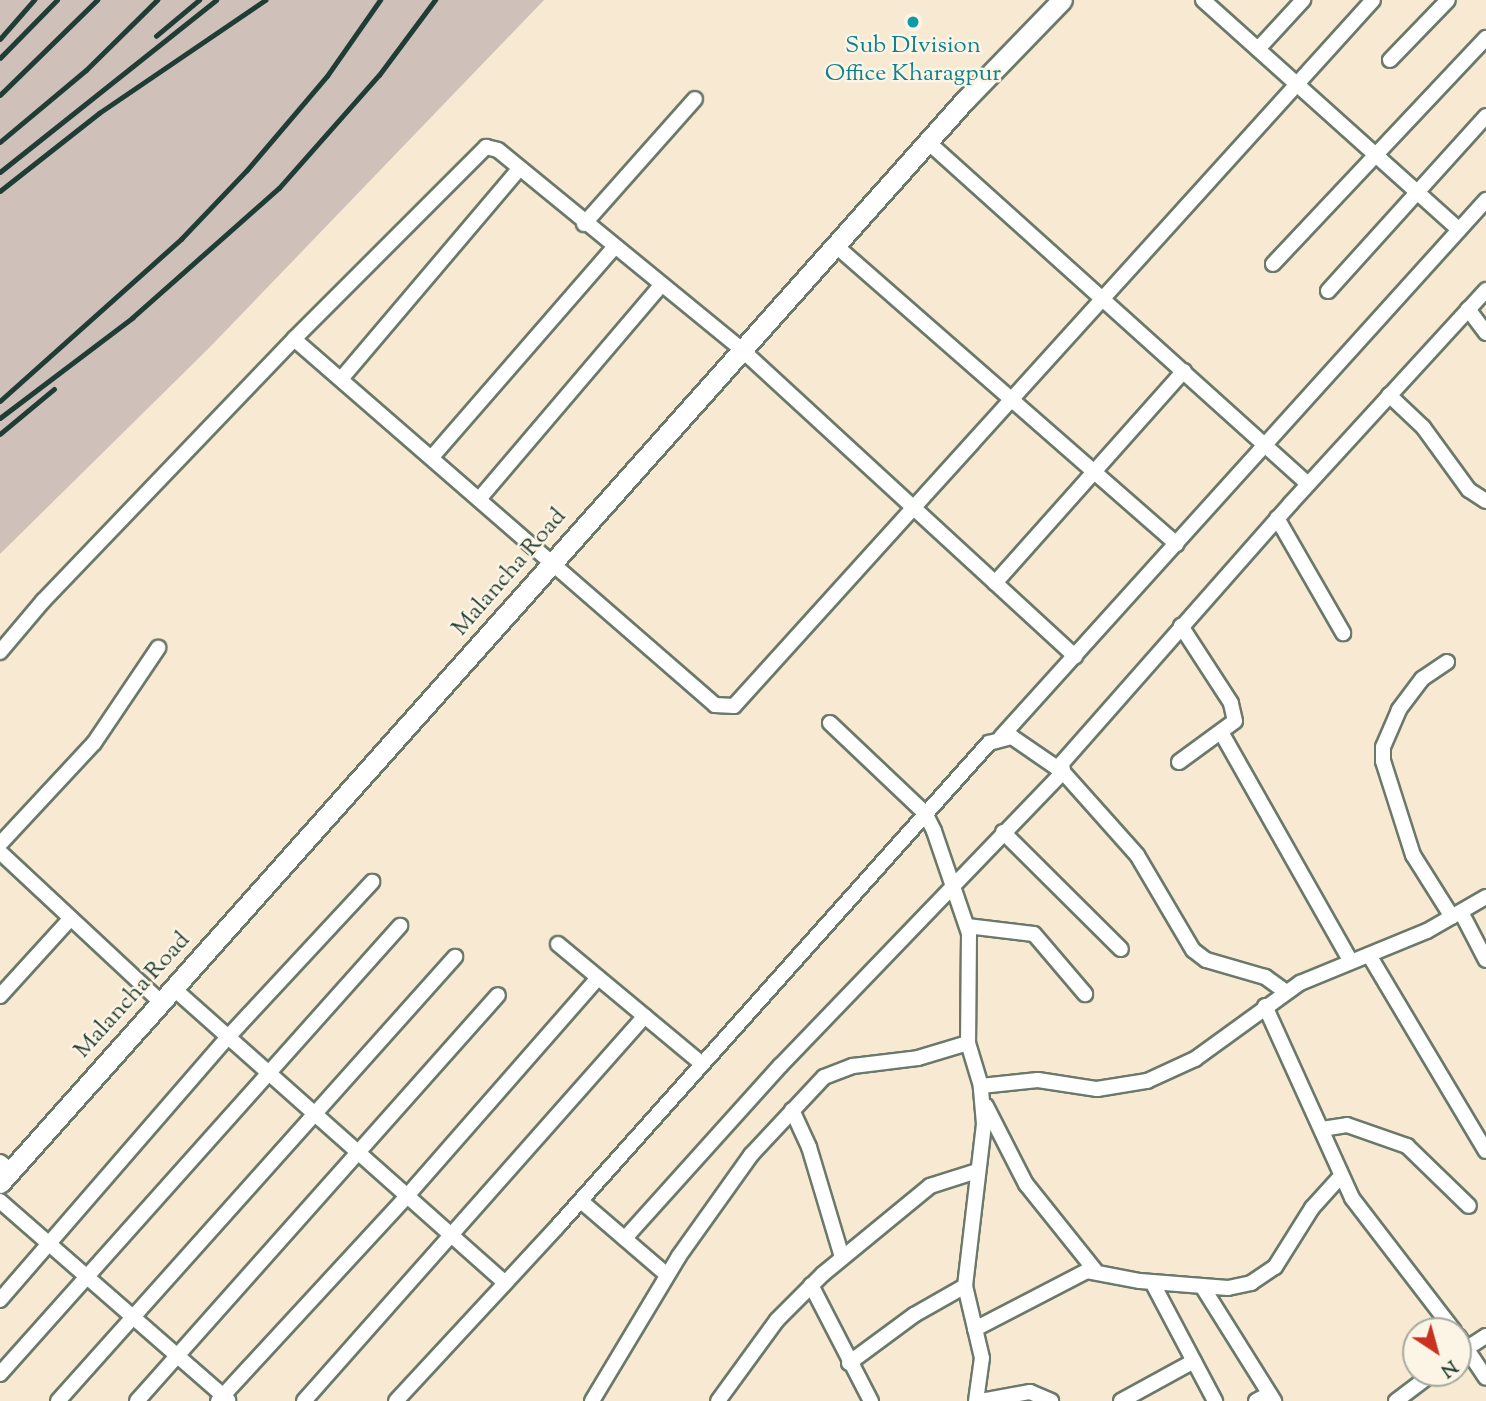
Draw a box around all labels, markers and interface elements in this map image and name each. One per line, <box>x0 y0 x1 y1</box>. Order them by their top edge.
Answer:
marker: Sub DIvision Office Kharagpur <box>905 14 921 30</box>
place label: Sub DIvision Office Kharagpur <box>825 33 1001 89</box>
street label: Malancha Road <box>447 503 573 643</box>
street label: Malancha Road <box>69 927 197 1065</box>
north arrow <box>1402 1317 1472 1387</box>
text: N <box>1434 1352 1463 1383</box>

